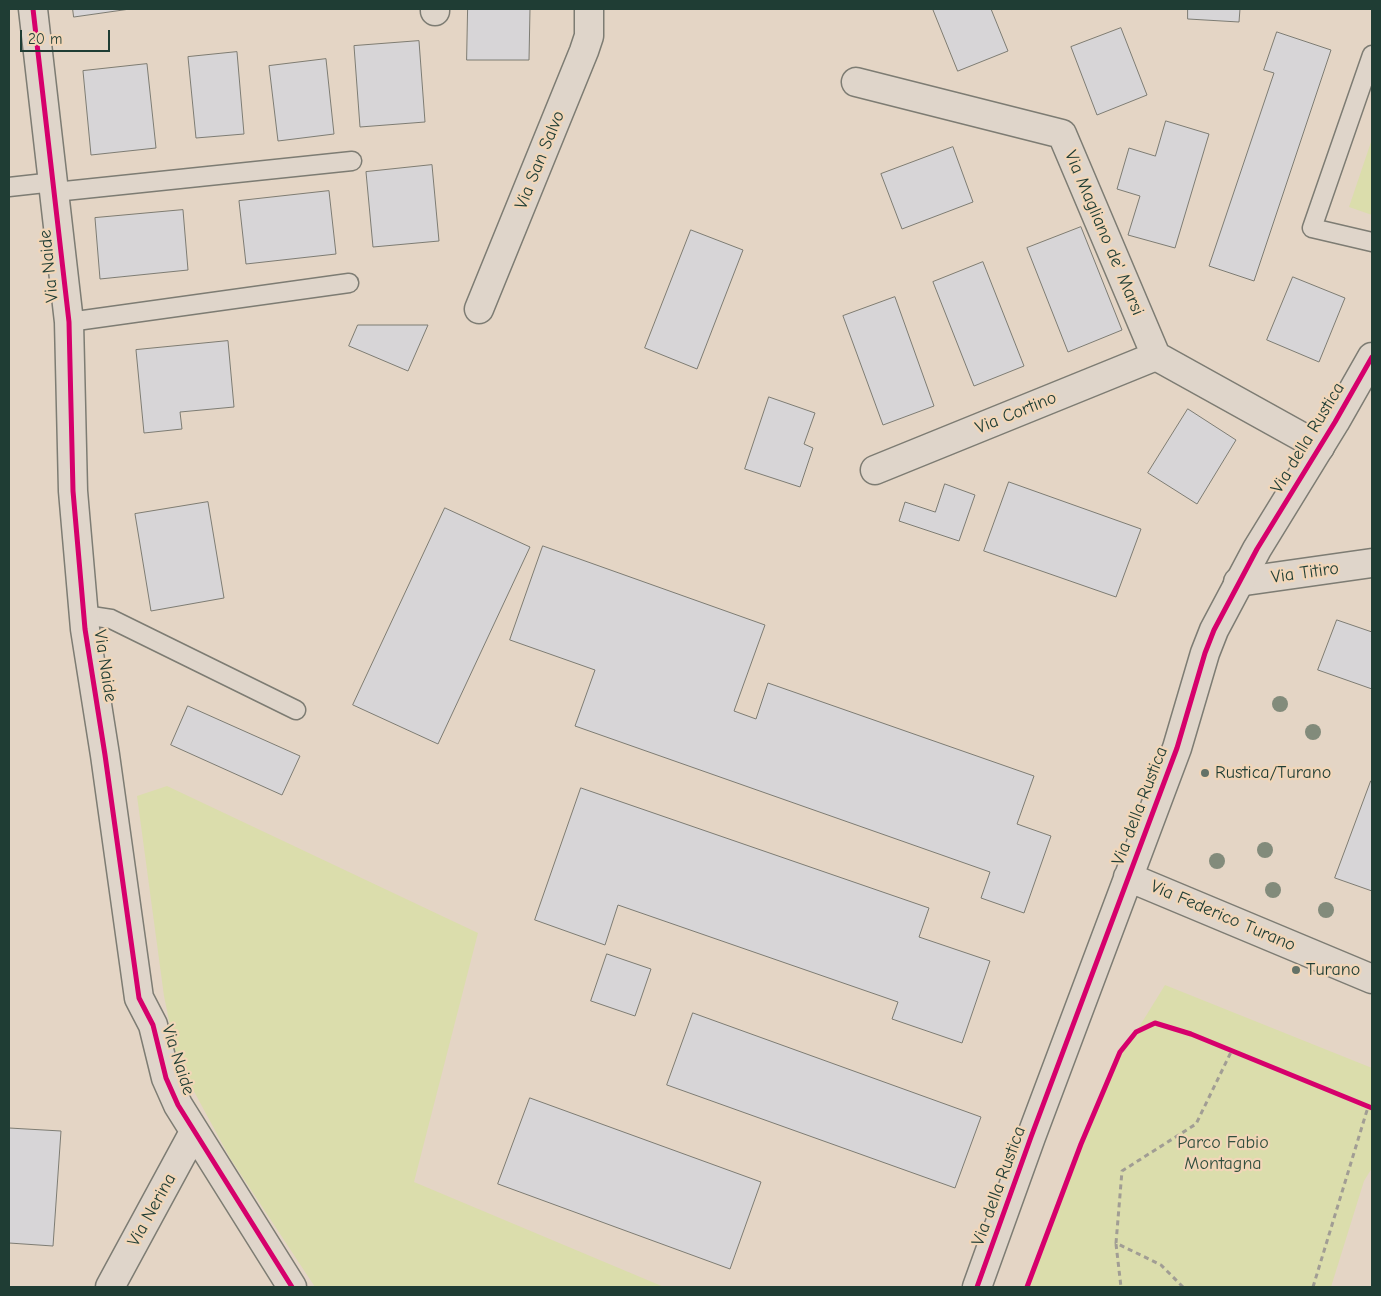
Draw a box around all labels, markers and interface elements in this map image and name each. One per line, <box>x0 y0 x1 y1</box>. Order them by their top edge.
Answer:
scale bar <box>22 20 112 52</box>
text: 20 m <box>28 30 62 48</box>
street label: Via San Salvo <box>510 108 570 212</box>
street label: Via Magliano de' Marsi <box>1059 147 1149 319</box>
street label: Via Naide <box>34 229 64 303</box>
street label: Via della Rustica <box>1266 379 1350 497</box>
street label: Via Cortino <box>972 387 1060 439</box>
street label: Via Titiro <box>1270 558 1340 588</box>
street label: Via Naide <box>89 628 121 704</box>
street label: Via della Rustica <box>1107 744 1173 868</box>
place label: Rustica/Turano <box>1215 762 1331 784</box>
marker: Rustica/Turano <box>1199 767 1211 779</box>
street label: Via Federico Turano <box>1147 876 1299 956</box>
place label: Turano <box>1306 959 1360 981</box>
marker: Turano <box>1290 964 1302 976</box>
street label: Via Naide <box>156 1022 200 1098</box>
street label: Via della Rustica <box>967 1123 1031 1249</box>
park label: Parco Fabio Montagna <box>1177 1132 1269 1174</box>
street label: Via Nerina <box>123 1170 181 1250</box>

